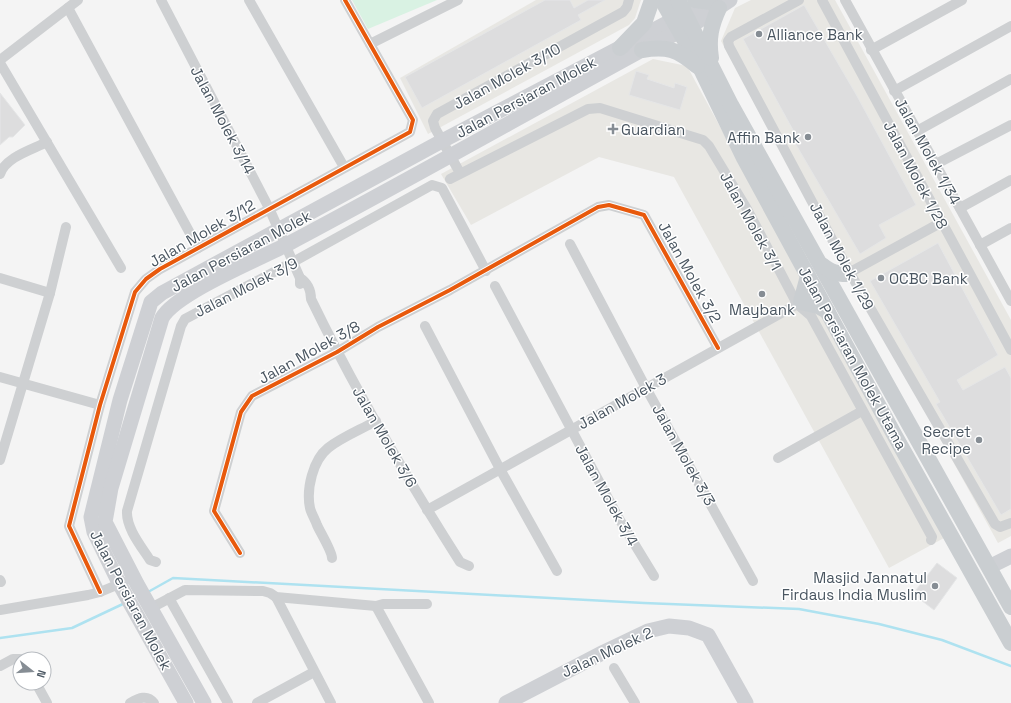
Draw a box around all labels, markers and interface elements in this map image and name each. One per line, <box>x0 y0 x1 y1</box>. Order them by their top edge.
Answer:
place label: Alliance Bank <box>767 25 863 44</box>
marker: Alliance Bank <box>754 29 764 39</box>
street label: Jalan Molek 3/10 <box>450 39 564 113</box>
street label: Jalan Persiaran Molek <box>453 52 599 142</box>
street label: Jalan Molek 3/14 <box>187 63 259 177</box>
street label: Jalan Molek 1/34 <box>891 94 965 208</box>
street label: Jalan Molek 1/28 <box>880 118 952 232</box>
place label: Guardian <box>621 120 685 139</box>
marker: Guardian <box>608 124 618 134</box>
place label: Affin Bank <box>727 128 800 147</box>
marker: Affin Bank <box>803 132 813 142</box>
street label: Jalan Molek 3/1 <box>716 168 786 274</box>
street label: Jalan Molek 3/12 <box>146 195 258 271</box>
street label: Jalan Molek 1/29 <box>806 199 878 313</box>
street label: Jalan Persiaran Molek <box>168 206 314 296</box>
street label: Jalan Molek 3/2 <box>654 218 726 326</box>
street label: Jalan Molek 3/9 <box>191 253 301 321</box>
street label: Jalan Persiaran Molek Utama <box>795 263 912 453</box>
place label: OCBC Bank <box>889 269 968 288</box>
marker: OCBC Bank <box>876 273 886 283</box>
marker: Maybank <box>757 289 767 299</box>
place label: Maybank <box>729 300 795 319</box>
street label: Jalan Molek 3/8 <box>255 316 363 388</box>
street label: Jalan Molek 3 <box>574 369 670 433</box>
street label: Jalan Molek 3/6 <box>349 383 421 491</box>
street label: Jalan Molek 3/3 <box>648 401 720 509</box>
place label: Secret Recipe <box>921 422 971 458</box>
marker: Secret Recipe <box>974 435 984 445</box>
street label: Jalan Molek 3/4 <box>571 441 643 549</box>
street label: Jalan Persiaran Molek <box>86 527 176 673</box>
place label: Masjid Jannatul Firdaus India Muslim <box>782 568 927 604</box>
marker: Masjid Jannatul Firdaus India Muslim <box>930 581 940 591</box>
street label: Jalan Molek 2 <box>558 623 656 681</box>
north arrow <box>12 651 52 691</box>
text: N <box>34 668 49 679</box>

